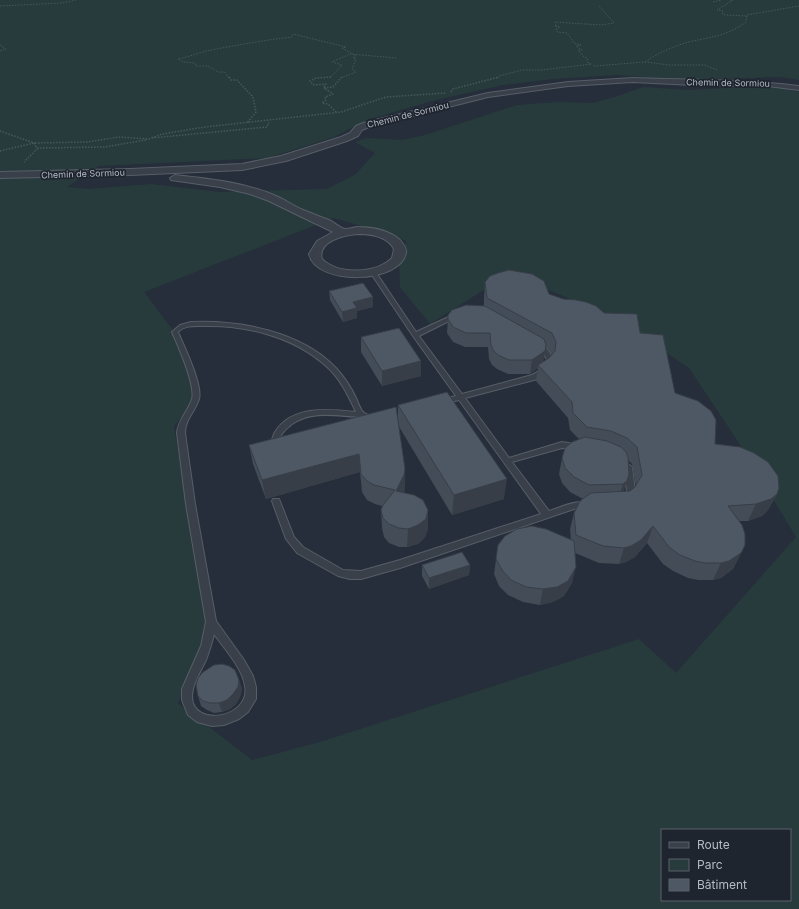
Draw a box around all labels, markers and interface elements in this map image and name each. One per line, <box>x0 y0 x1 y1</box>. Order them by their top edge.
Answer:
street label: Chemin de Sormiou <box>686 76 770 89</box>
street label: Chemin de Sormiou <box>366 99 450 130</box>
street label: Chemin de Sormiou <box>41 167 125 180</box>
legend <box>661 829 791 901</box>
text: Route <box>697 837 730 852</box>
text: Parc <box>697 857 723 872</box>
text: Bâtiment <box>697 877 747 892</box>

